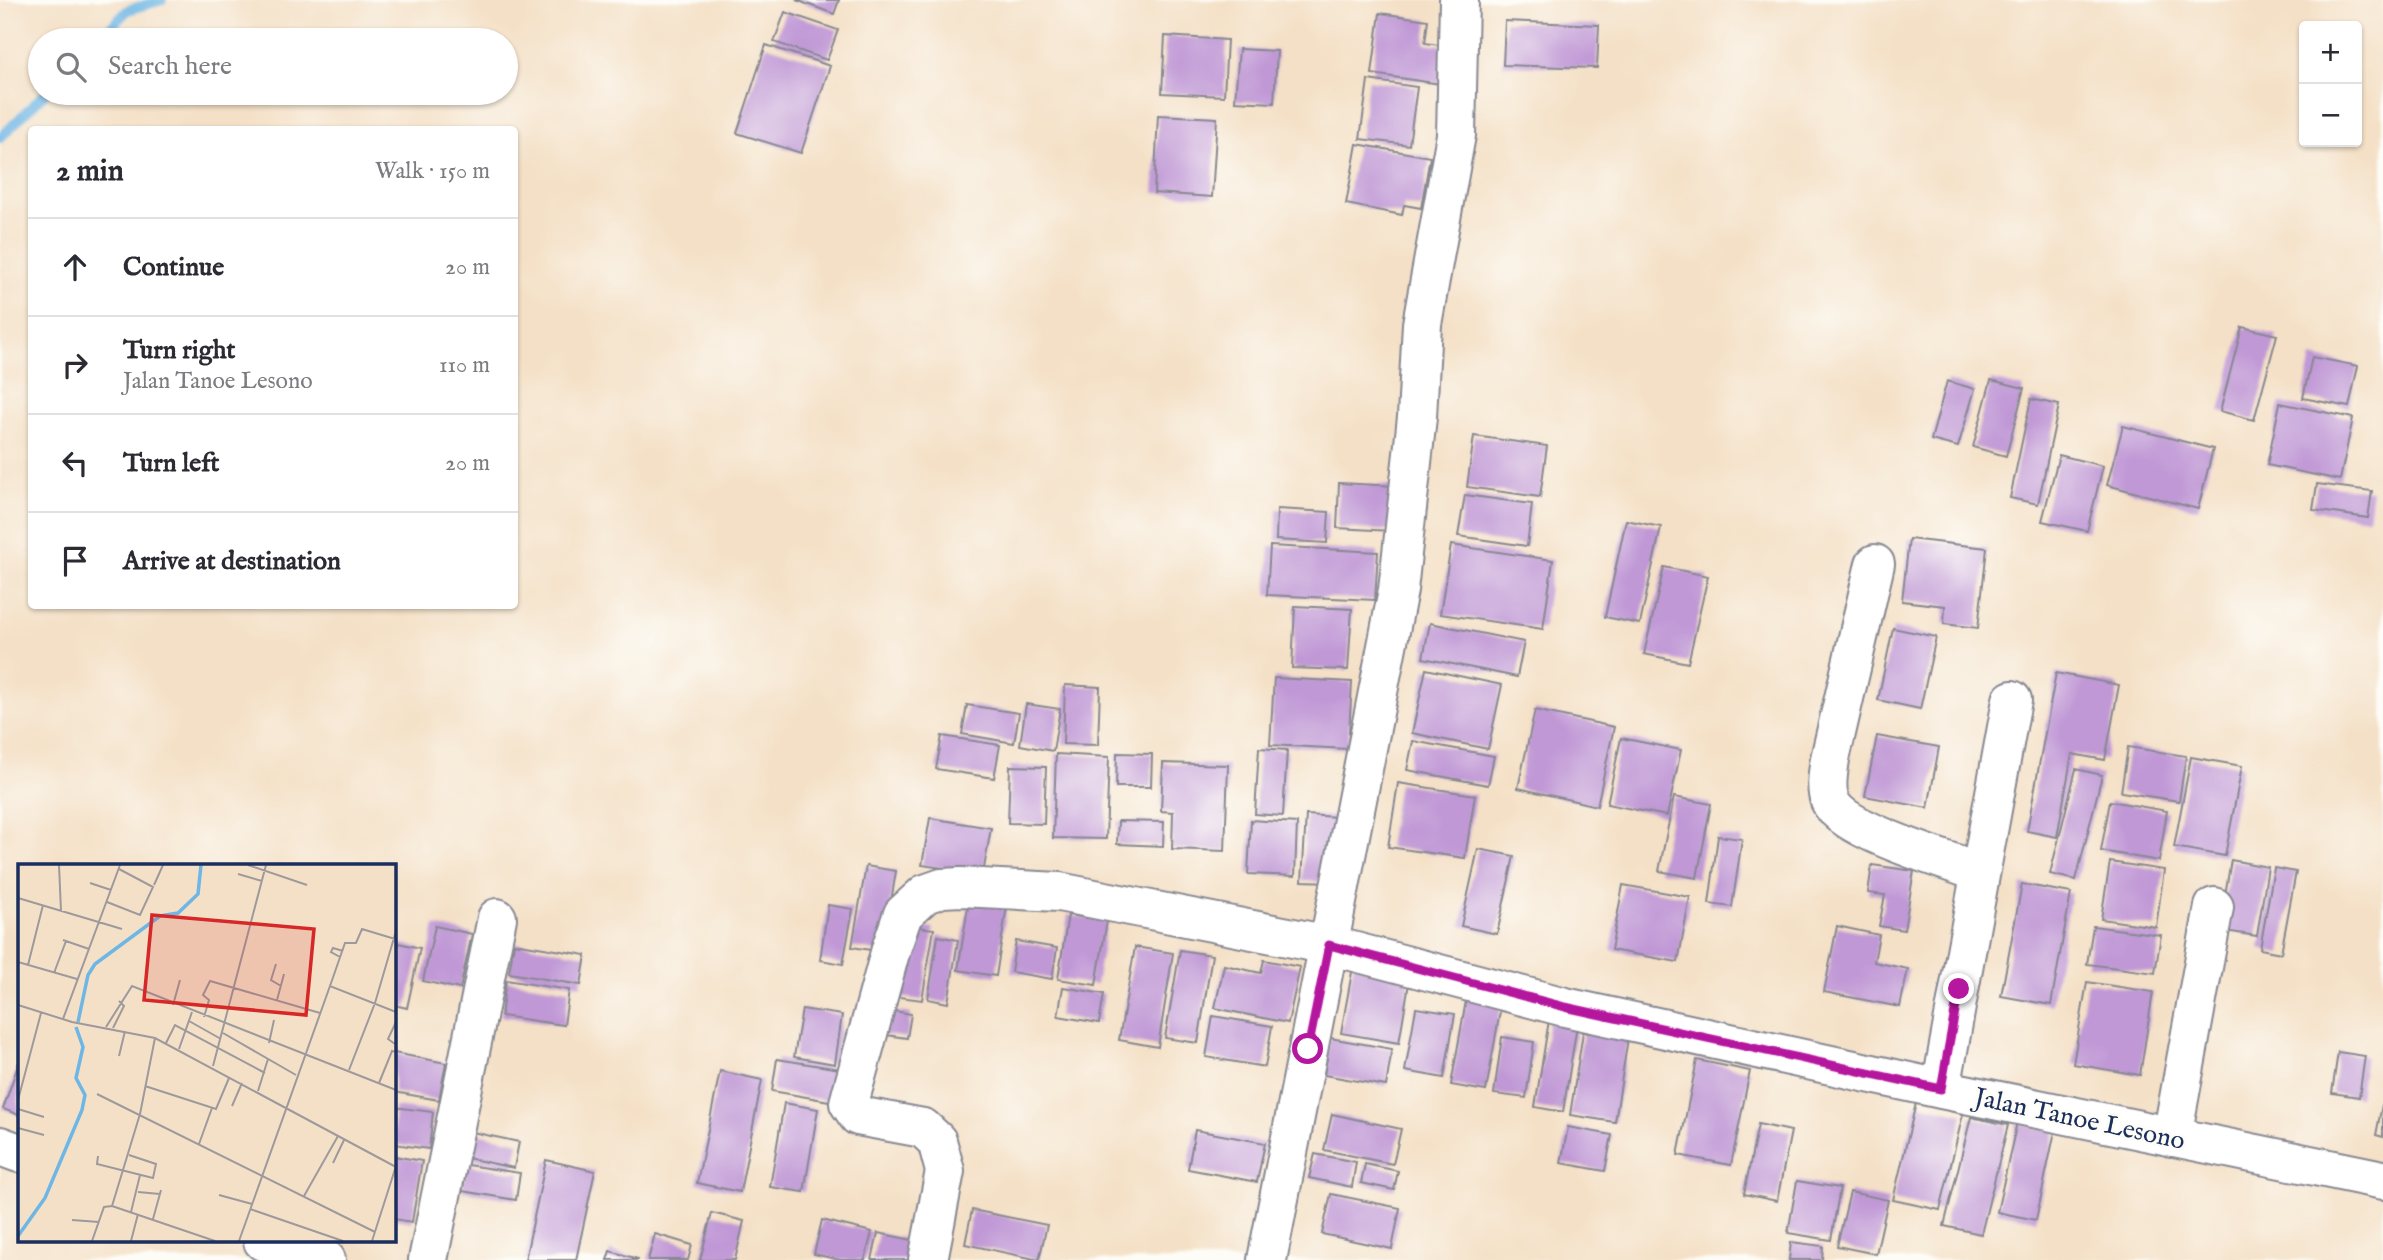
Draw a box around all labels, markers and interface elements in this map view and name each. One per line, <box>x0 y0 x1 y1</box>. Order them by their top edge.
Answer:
map controls <box>2299 21 2362 147</box>
button: + <box>2299 21 2362 84</box>
search box <box>28 28 518 105</box>
icon: search <box>52 48 90 86</box>
text: Search here <box>108 50 232 83</box>
button: − <box>2299 84 2362 147</box>
text: 2 min <box>56 153 124 191</box>
text: Walk · 150 m <box>375 157 490 186</box>
icon: ahead <box>56 248 94 286</box>
text: Continue <box>123 251 224 284</box>
text: 20 m <box>445 253 490 282</box>
text: Turn right <box>123 334 236 367</box>
icon: right <box>56 346 94 384</box>
text: 110 m <box>439 351 490 380</box>
text: Jalan Tanoe Lesono <box>123 367 313 396</box>
icon: left <box>56 444 94 482</box>
text: Turn left <box>123 447 220 480</box>
text: 20 m <box>445 449 490 478</box>
icon: arrive <box>56 542 94 580</box>
text: Arrive at destination <box>123 545 341 578</box>
inset map <box>18 864 396 1242</box>
route end <box>1943 973 1974 1004</box>
route start <box>1292 1033 1323 1064</box>
street label: Jalan Tanoe Lesono <box>1969 1080 2188 1158</box>

